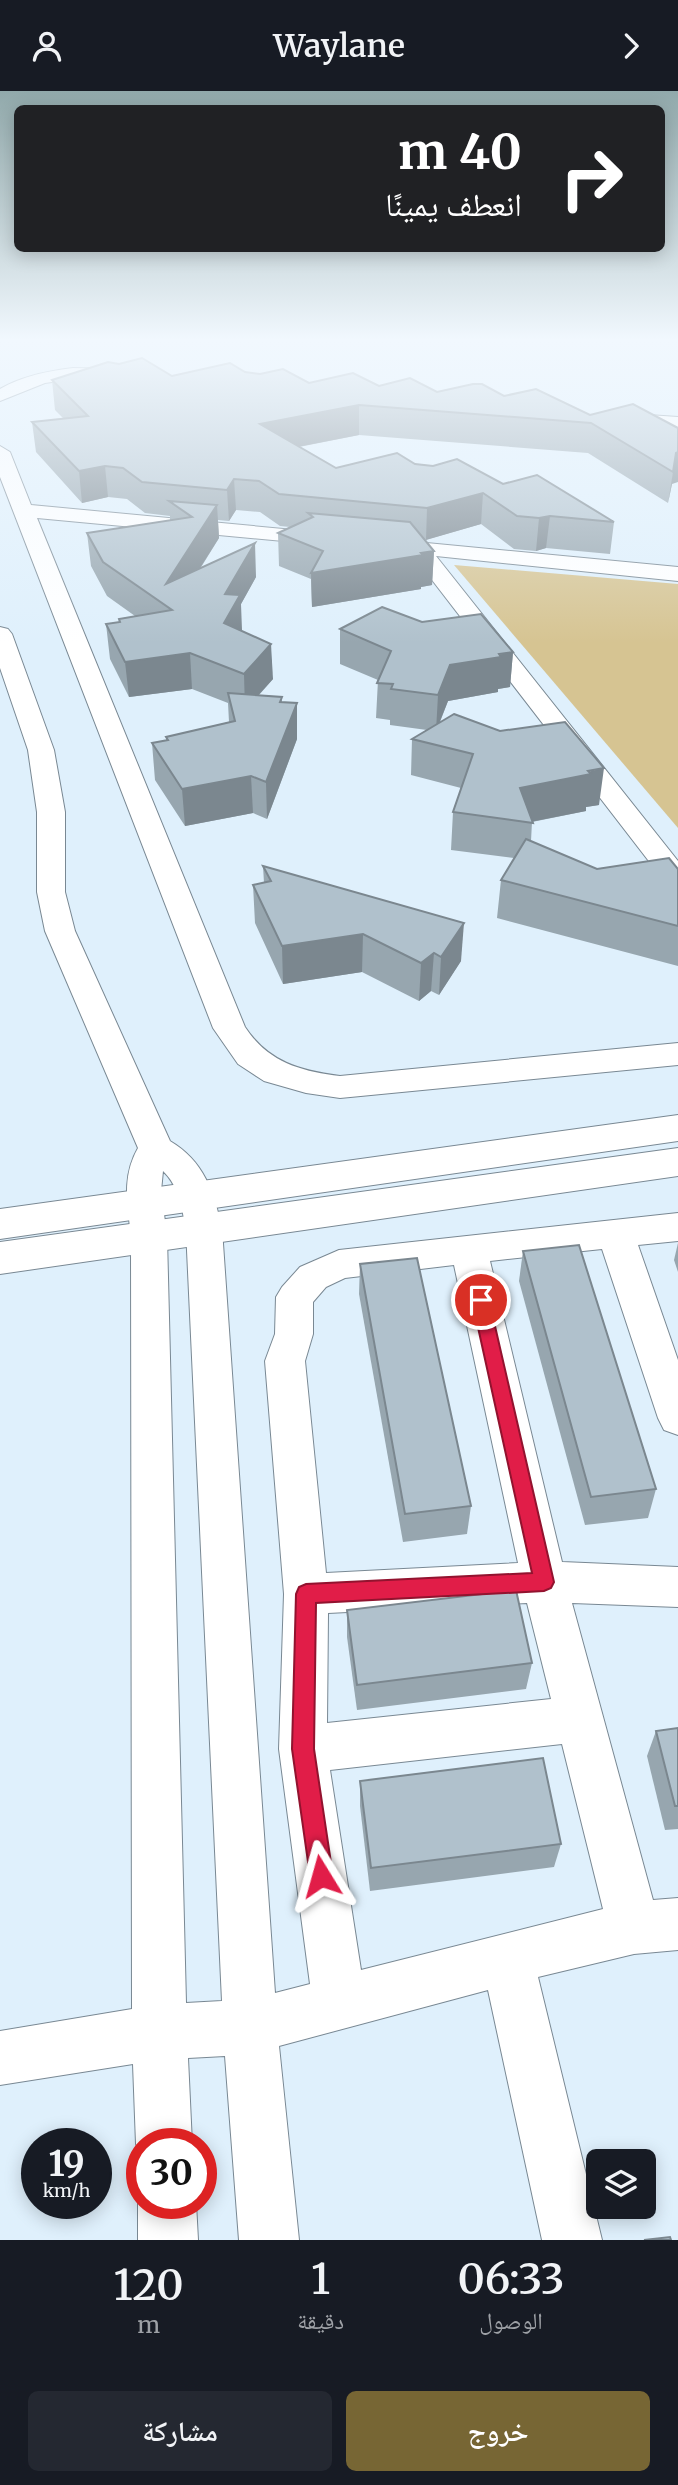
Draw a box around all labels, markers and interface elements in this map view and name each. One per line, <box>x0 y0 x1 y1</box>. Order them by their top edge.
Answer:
text: Waylane <box>273 26 405 66</box>
icon: person <box>28 27 66 65</box>
icon: forward <box>612 27 650 65</box>
text: 40 m <box>398 121 522 182</box>
icon: right <box>546 133 637 224</box>
text: انعطف يمينًا <box>385 185 522 225</box>
pin <box>451 1270 511 1330</box>
icon: arrive <box>462 1281 500 1319</box>
position arrow <box>284 1839 358 1913</box>
speed limit sign: 30 <box>126 2128 217 2219</box>
text: 19 <box>48 2142 85 2186</box>
map controls <box>586 2149 656 2219</box>
button: layers <box>586 2149 656 2219</box>
text: km/h <box>43 2179 90 2202</box>
text: 1 <box>311 2253 330 2305</box>
text: 06:33 <box>457 2253 565 2305</box>
text: 120 <box>114 2259 184 2311</box>
text: دقيقة <box>297 2306 344 2335</box>
text: الوصول <box>479 2306 543 2335</box>
text: m <box>137 2310 160 2339</box>
button: مشاركة <box>28 2391 332 2471</box>
button: خروج <box>346 2391 650 2471</box>

